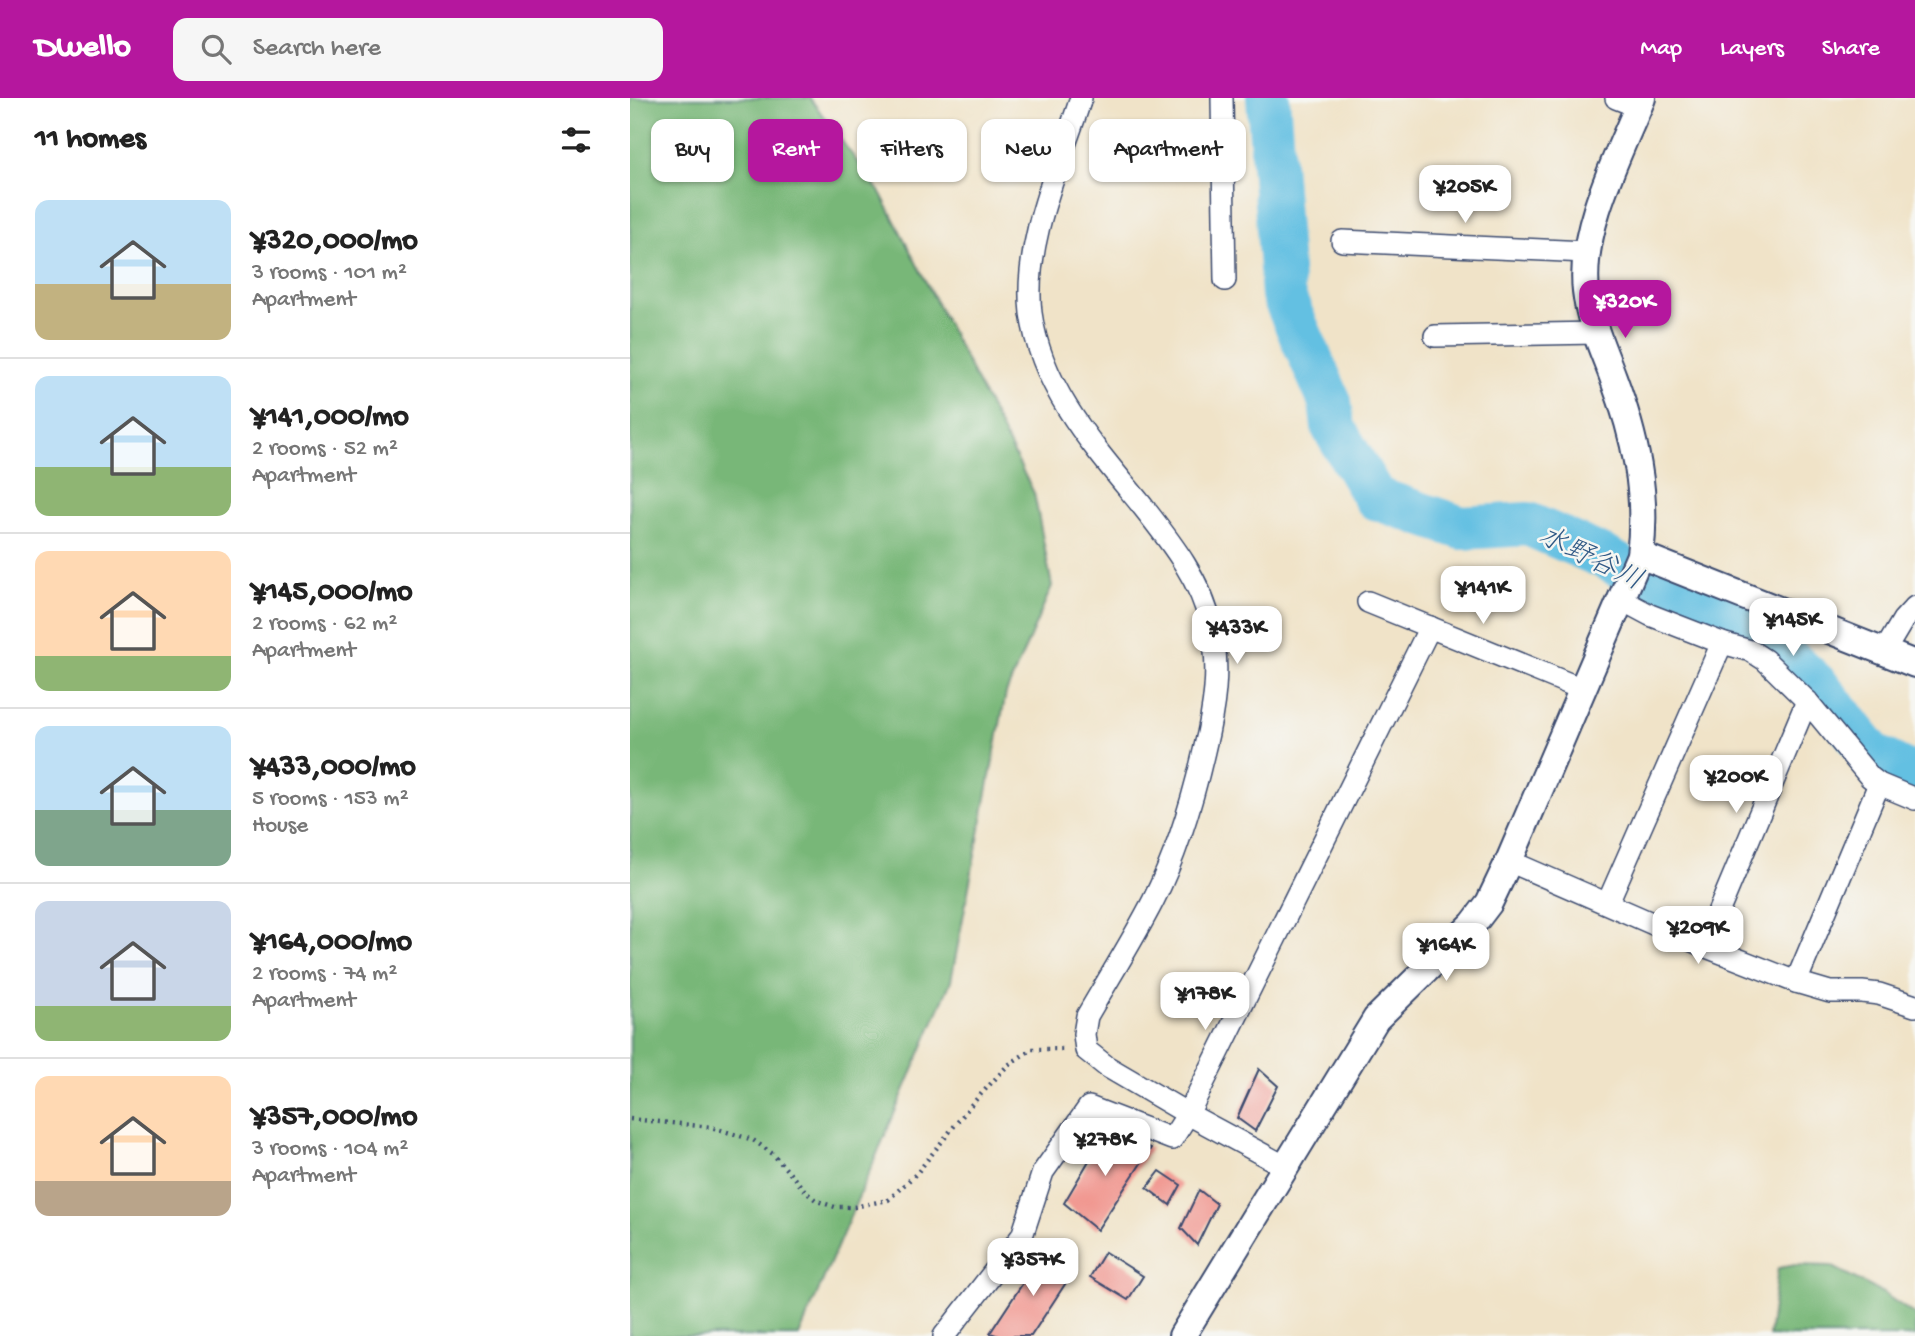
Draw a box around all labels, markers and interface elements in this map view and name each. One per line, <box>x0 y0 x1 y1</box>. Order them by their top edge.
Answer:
search box <box>173 18 663 81</box>
text: Dwello <box>35 30 131 68</box>
icon: search <box>197 30 235 68</box>
text: Search here <box>253 34 381 65</box>
text: Map <box>1640 35 1682 64</box>
text: Layers <box>1720 35 1784 64</box>
text: Share <box>1822 35 1880 64</box>
chip: Buy <box>651 119 734 182</box>
chip: Rent <box>748 119 843 182</box>
chip: Filters <box>857 119 967 182</box>
chip: New <box>981 119 1075 182</box>
chip: Apartment <box>1089 119 1246 182</box>
icon: filters <box>557 121 595 159</box>
text: 11 homes <box>35 123 146 158</box>
pin: ¥205K <box>1416 166 1514 225</box>
text: ¥205K <box>1435 174 1495 201</box>
text: ¥320,000/mo <box>252 225 418 260</box>
icon: home <box>91 228 175 312</box>
text: 3 rooms · 101 m² <box>252 260 407 287</box>
pin: ¥320K <box>1576 280 1674 340</box>
text: Apartment <box>252 287 356 314</box>
text: ¥320K <box>1595 289 1655 316</box>
text: ¥141,000/mo <box>252 401 409 436</box>
icon: home <box>91 404 175 488</box>
text: 2 rooms · 52 m² <box>252 436 398 463</box>
text: Apartment <box>252 463 356 490</box>
water label: 水野谷川 <box>1532 520 1648 599</box>
pin: ¥141K <box>1434 566 1532 626</box>
text: ¥141K <box>1457 575 1509 602</box>
text: ¥145,000/mo <box>252 576 413 611</box>
icon: home <box>91 579 175 663</box>
pin: ¥145K <box>1744 598 1842 658</box>
pin: ¥433K <box>1188 606 1286 666</box>
text: ¥145K <box>1765 607 1821 634</box>
text: 2 rooms · 62 m² <box>252 611 397 638</box>
text: ¥433K <box>1208 615 1266 642</box>
text: Apartment <box>252 638 356 665</box>
text: ¥433,000/mo <box>252 751 416 786</box>
icon: home <box>91 754 175 838</box>
pin: ¥200K <box>1687 756 1785 815</box>
text: ¥200K <box>1706 764 1766 791</box>
text: 5 rooms · 153 m² <box>252 786 409 813</box>
text: House <box>252 813 308 840</box>
pin: ¥209K <box>1649 906 1747 966</box>
text: ¥209K <box>1668 915 1728 942</box>
pin: ¥164K <box>1397 924 1495 983</box>
text: ¥164,000/mo <box>252 926 412 961</box>
icon: home <box>91 929 175 1013</box>
text: ¥164K <box>1418 932 1474 959</box>
text: 2 rooms · 74 m² <box>252 961 397 988</box>
pin: ¥178K <box>1156 972 1254 1032</box>
text: ¥178K <box>1176 981 1234 1008</box>
text: Apartment <box>252 988 356 1015</box>
text: ¥357,000/mo <box>252 1101 417 1136</box>
icon: home <box>91 1104 175 1188</box>
pin: ¥278K <box>1056 1118 1154 1178</box>
text: ¥278K <box>1075 1127 1135 1154</box>
text: 3 rooms · 104 m² <box>252 1136 408 1163</box>
text: Apartment <box>252 1163 356 1190</box>
pin: ¥357K <box>984 1238 1082 1298</box>
text: ¥357K <box>1003 1247 1063 1274</box>

